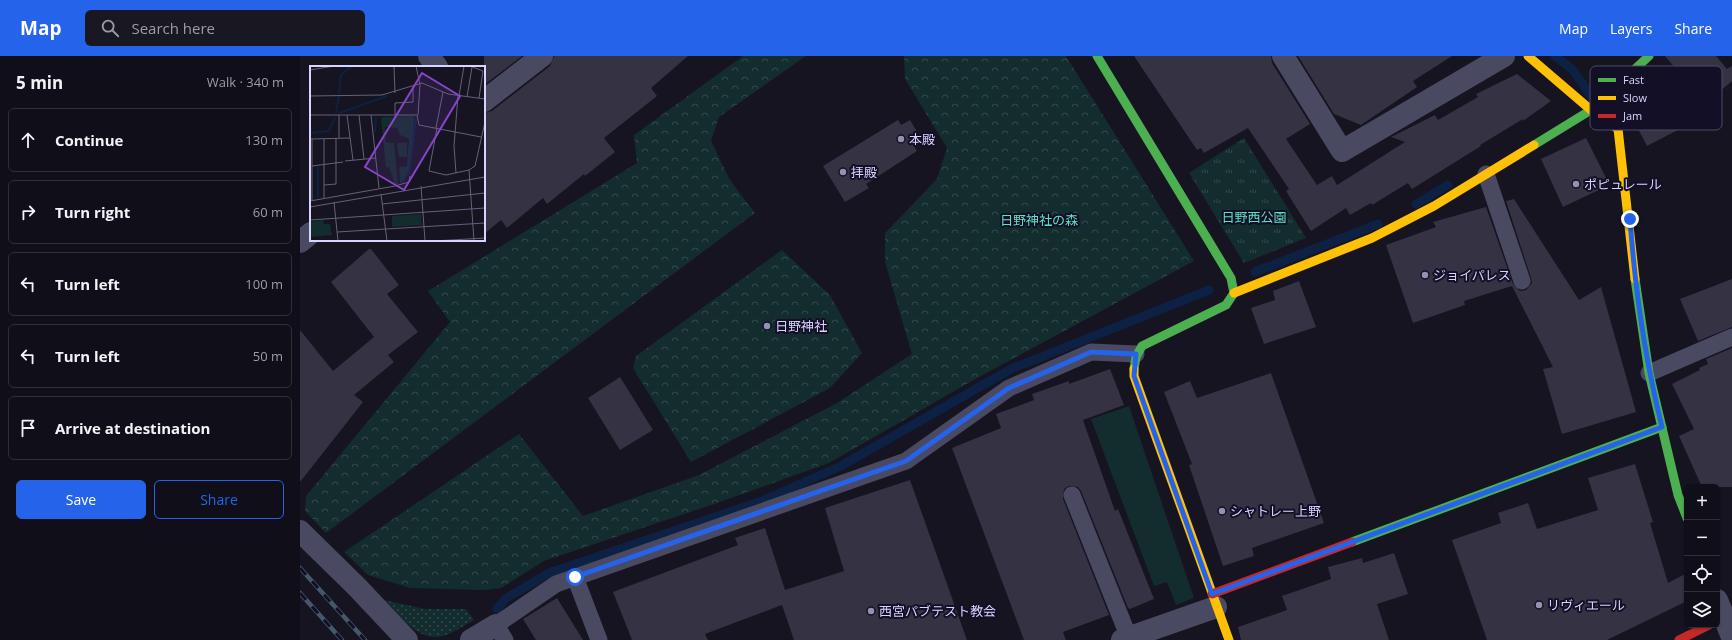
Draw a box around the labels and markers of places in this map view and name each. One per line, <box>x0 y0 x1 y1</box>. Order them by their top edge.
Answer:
place label: 本殿 <box>909 130 935 148</box>
marker: 本殿 <box>896 134 906 144</box>
place label: 拝殿 <box>851 163 877 181</box>
marker: 拝殿 <box>838 167 848 177</box>
place label: ポピュレール <box>1584 175 1662 193</box>
marker: ポピュレール <box>1571 179 1581 189</box>
place label: ジョイパレス <box>1433 266 1511 284</box>
marker: ジョイパレス <box>1420 270 1430 280</box>
place label: 日野神社 <box>775 317 827 335</box>
marker: 日野神社 <box>762 321 772 331</box>
place label: シャトレー上野 <box>1230 502 1321 520</box>
marker: シャトレー上野 <box>1217 506 1227 516</box>
place label: リヴィエール <box>1547 596 1625 614</box>
marker: リヴィエール <box>1534 600 1544 610</box>
place label: 西宮パブテスト教会 <box>879 602 996 620</box>
marker: 西宮パブテスト教会 <box>866 606 876 616</box>

